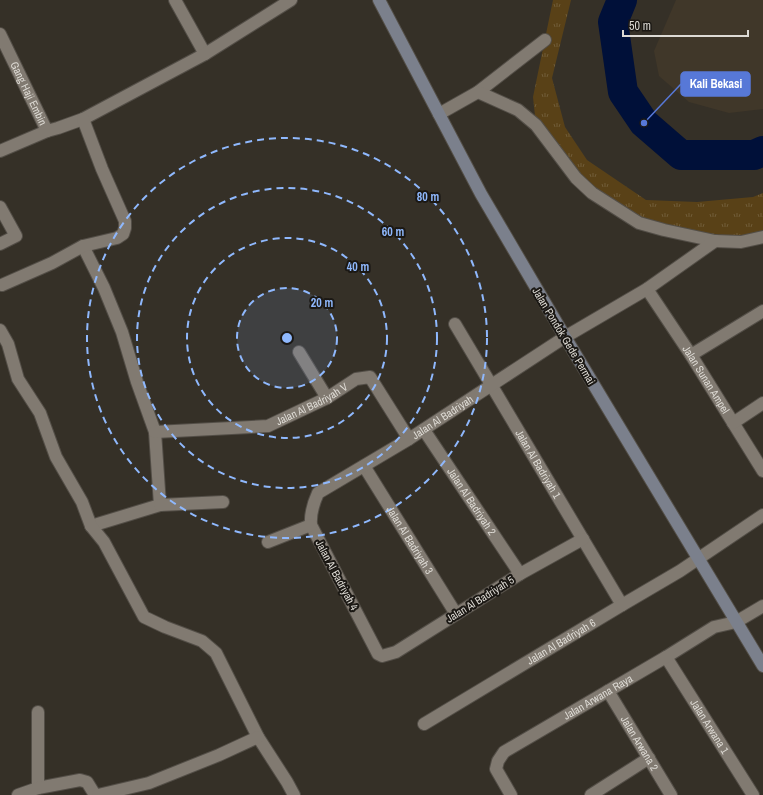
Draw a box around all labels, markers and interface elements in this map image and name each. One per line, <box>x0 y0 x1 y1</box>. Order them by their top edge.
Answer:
scale bar <box>623 12 748 38</box>
text: 50 m <box>629 18 651 34</box>
street label: Gang Haji Embin <box>7 59 50 128</box>
callout: Kali Bekasi <box>681 72 750 96</box>
text: Kali Bekasi <box>690 76 743 92</box>
text: 80 m <box>417 189 439 205</box>
text: 60 m <box>382 224 404 240</box>
text: 40 m <box>347 259 369 275</box>
street label: Jalan Pondok Gede Permai <box>529 285 599 387</box>
text: 20 m <box>311 295 333 311</box>
centre of rings <box>280 331 294 345</box>
street label: Jalan Sunan Ampel <box>679 343 733 416</box>
street label: Jalan Al Badriyah V <box>273 380 350 428</box>
street label: Jalan Al Badriyah <box>409 392 476 442</box>
street label: Jalan Al Badriyah 1 <box>512 427 564 501</box>
street label: Jalan Al Badriyah 2 <box>444 465 499 538</box>
street label: Jalan Al Badriyah 3 <box>383 503 436 577</box>
street label: Jalan Al Badriyah 4 <box>313 537 361 613</box>
street label: Jalan Al Badriyah 5 <box>443 572 517 626</box>
street label: Jalan Al Badriyah 6 <box>524 616 598 668</box>
street label: Jalan Arwana Raya <box>561 671 635 723</box>
street label: Jalan Arwana 1 <box>687 696 732 756</box>
street label: Jalan Arwana 2 <box>618 713 662 773</box>

